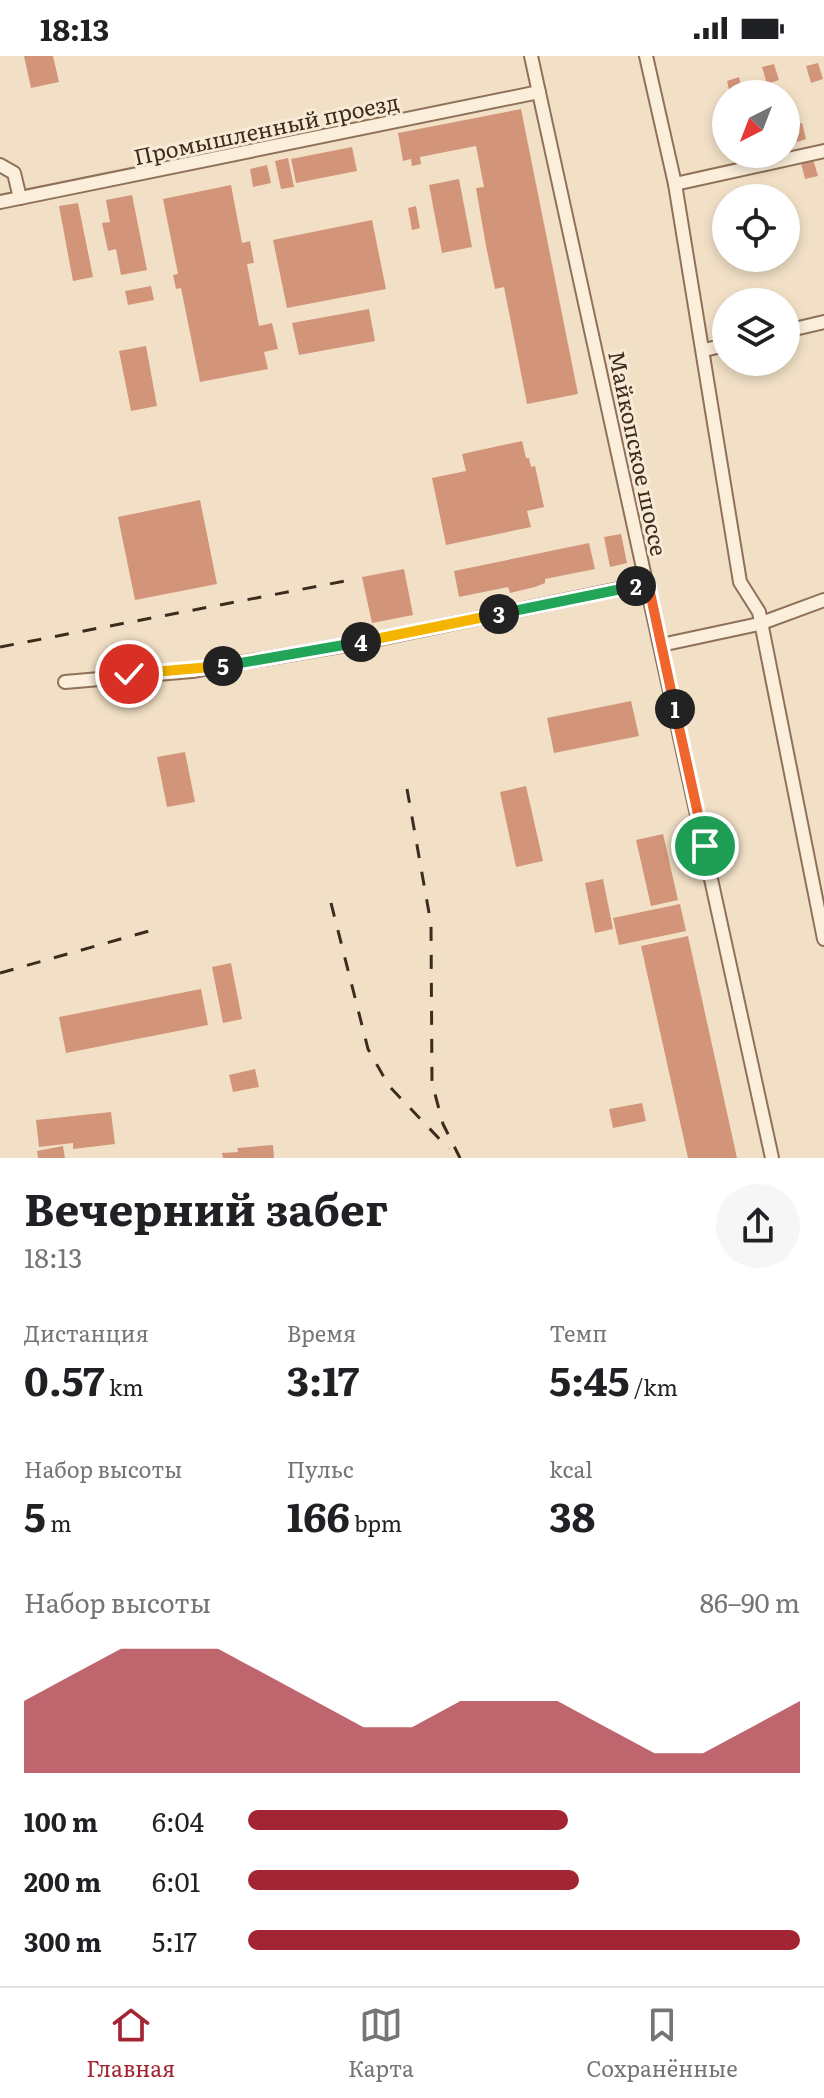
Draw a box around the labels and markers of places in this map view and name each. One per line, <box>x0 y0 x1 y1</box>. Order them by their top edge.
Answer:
pin: 2 <box>616 566 656 606</box>
pin: 3 <box>479 594 519 634</box>
pin: 4 <box>341 622 381 662</box>
pin <box>95 640 163 708</box>
pin: 5 <box>203 646 243 686</box>
pin: 1 <box>655 689 695 729</box>
pin <box>671 812 739 880</box>

